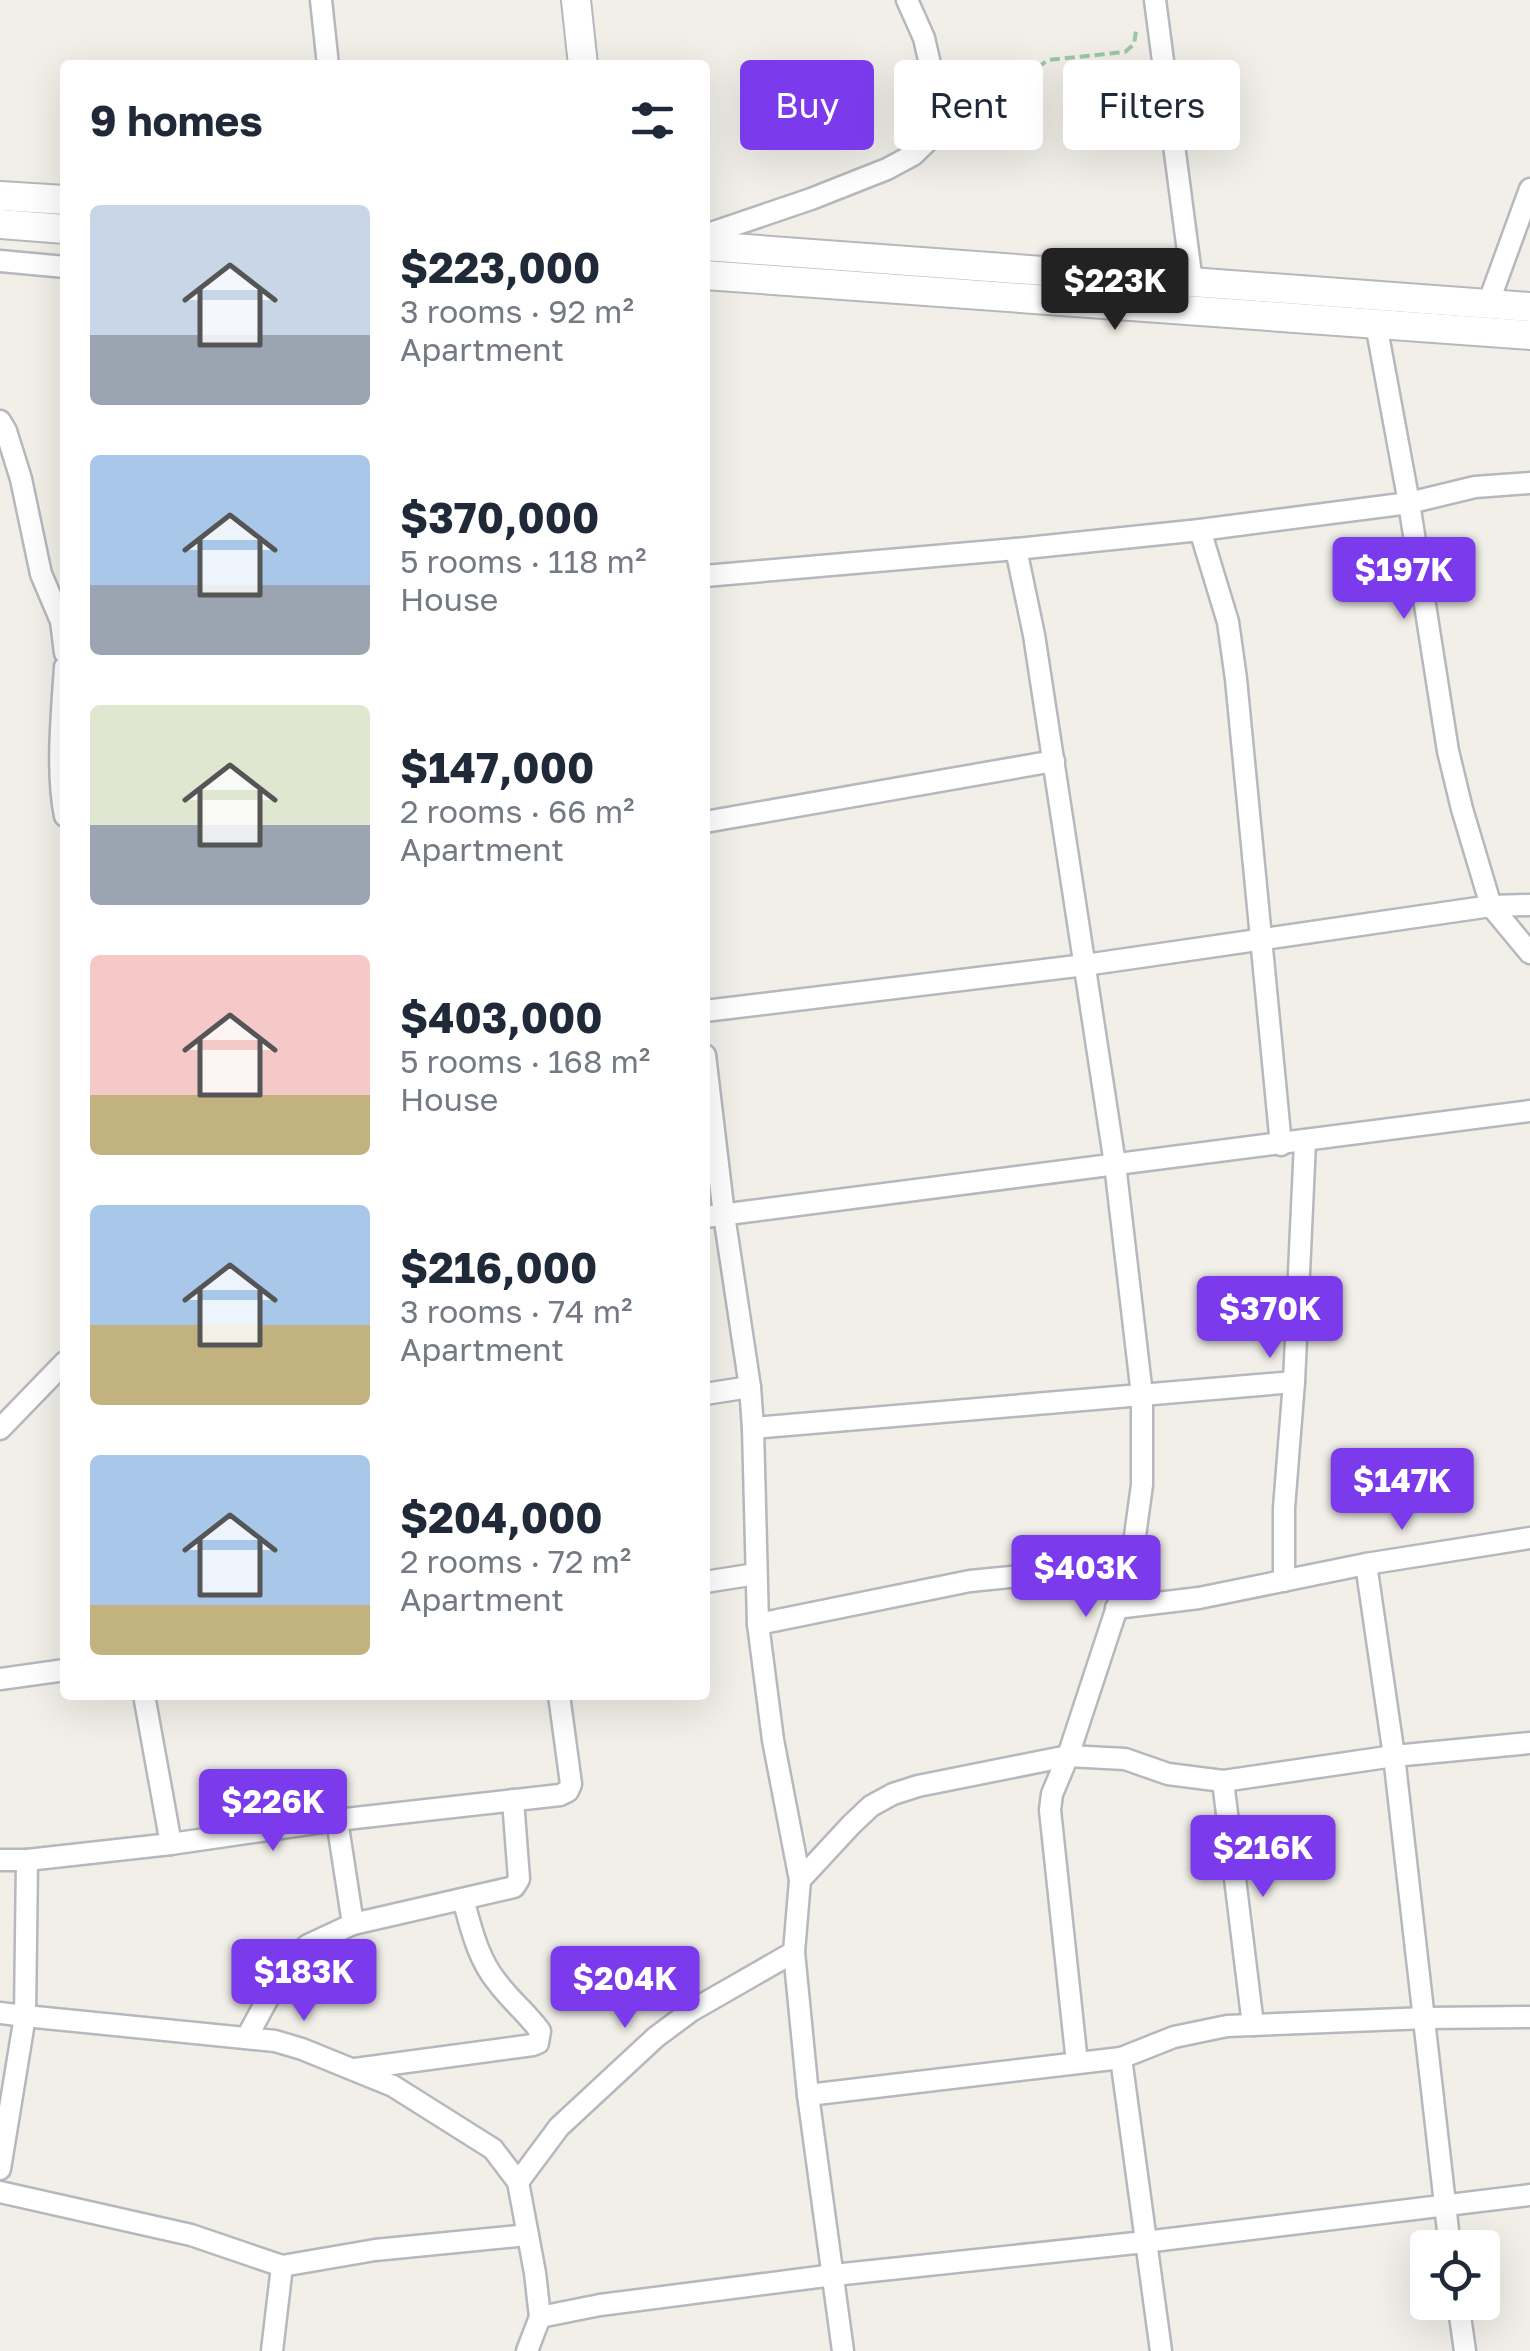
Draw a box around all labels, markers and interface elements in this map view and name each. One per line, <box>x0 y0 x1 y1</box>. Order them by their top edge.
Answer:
chip: Buy <box>740 60 874 150</box>
chip: Rent <box>894 60 1043 150</box>
chip: Filters <box>1063 60 1240 150</box>
icon: filters <box>625 93 680 148</box>
text: 9 homes <box>90 95 263 145</box>
text: $223,000 <box>400 242 600 292</box>
icon: home <box>170 245 290 365</box>
pin: $223K <box>1045 248 1185 333</box>
text: $223K <box>1063 261 1167 299</box>
text: 3 rooms · 92 m² <box>400 292 634 330</box>
text: Apartment <box>400 330 564 368</box>
text: $370,000 <box>400 492 599 542</box>
icon: home <box>170 495 290 615</box>
pin: $197K <box>1334 537 1474 622</box>
text: 5 rooms · 118 m² <box>400 542 646 580</box>
text: $197K <box>1355 550 1453 588</box>
text: House <box>400 580 498 618</box>
text: $147,000 <box>400 742 594 792</box>
icon: home <box>170 745 290 865</box>
text: 2 rooms · 66 m² <box>400 792 635 830</box>
text: Apartment <box>400 830 564 868</box>
text: $403,000 <box>400 992 603 1042</box>
icon: home <box>170 995 290 1115</box>
text: 5 rooms · 168 m² <box>400 1042 650 1080</box>
text: House <box>400 1080 498 1118</box>
text: $216,000 <box>400 1242 597 1292</box>
icon: home <box>170 1245 290 1365</box>
pin: $370K <box>1200 1276 1340 1361</box>
text: $370K <box>1219 1289 1321 1327</box>
text: 3 rooms · 74 m² <box>400 1292 632 1330</box>
text: Apartment <box>400 1330 564 1368</box>
pin: $147K <box>1332 1448 1472 1533</box>
text: $147K <box>1353 1461 1451 1499</box>
text: $204,000 <box>400 1492 603 1542</box>
icon: home <box>170 1495 290 1615</box>
pin: $403K <box>1016 1535 1156 1620</box>
text: 2 rooms · 72 m² <box>400 1542 631 1580</box>
text: $403K <box>1034 1548 1138 1586</box>
text: Apartment <box>400 1580 564 1618</box>
pin: $226K <box>203 1769 343 1854</box>
text: $226K <box>221 1782 325 1820</box>
pin: $216K <box>1193 1815 1333 1900</box>
text: $216K <box>1213 1828 1313 1866</box>
pin: $183K <box>234 1939 374 2024</box>
pin: $204K <box>555 1946 695 2031</box>
text: $183K <box>253 1952 355 1990</box>
text: $204K <box>573 1959 677 1997</box>
map controls <box>1410 2230 1500 2320</box>
button: locate <box>1410 2230 1500 2320</box>

